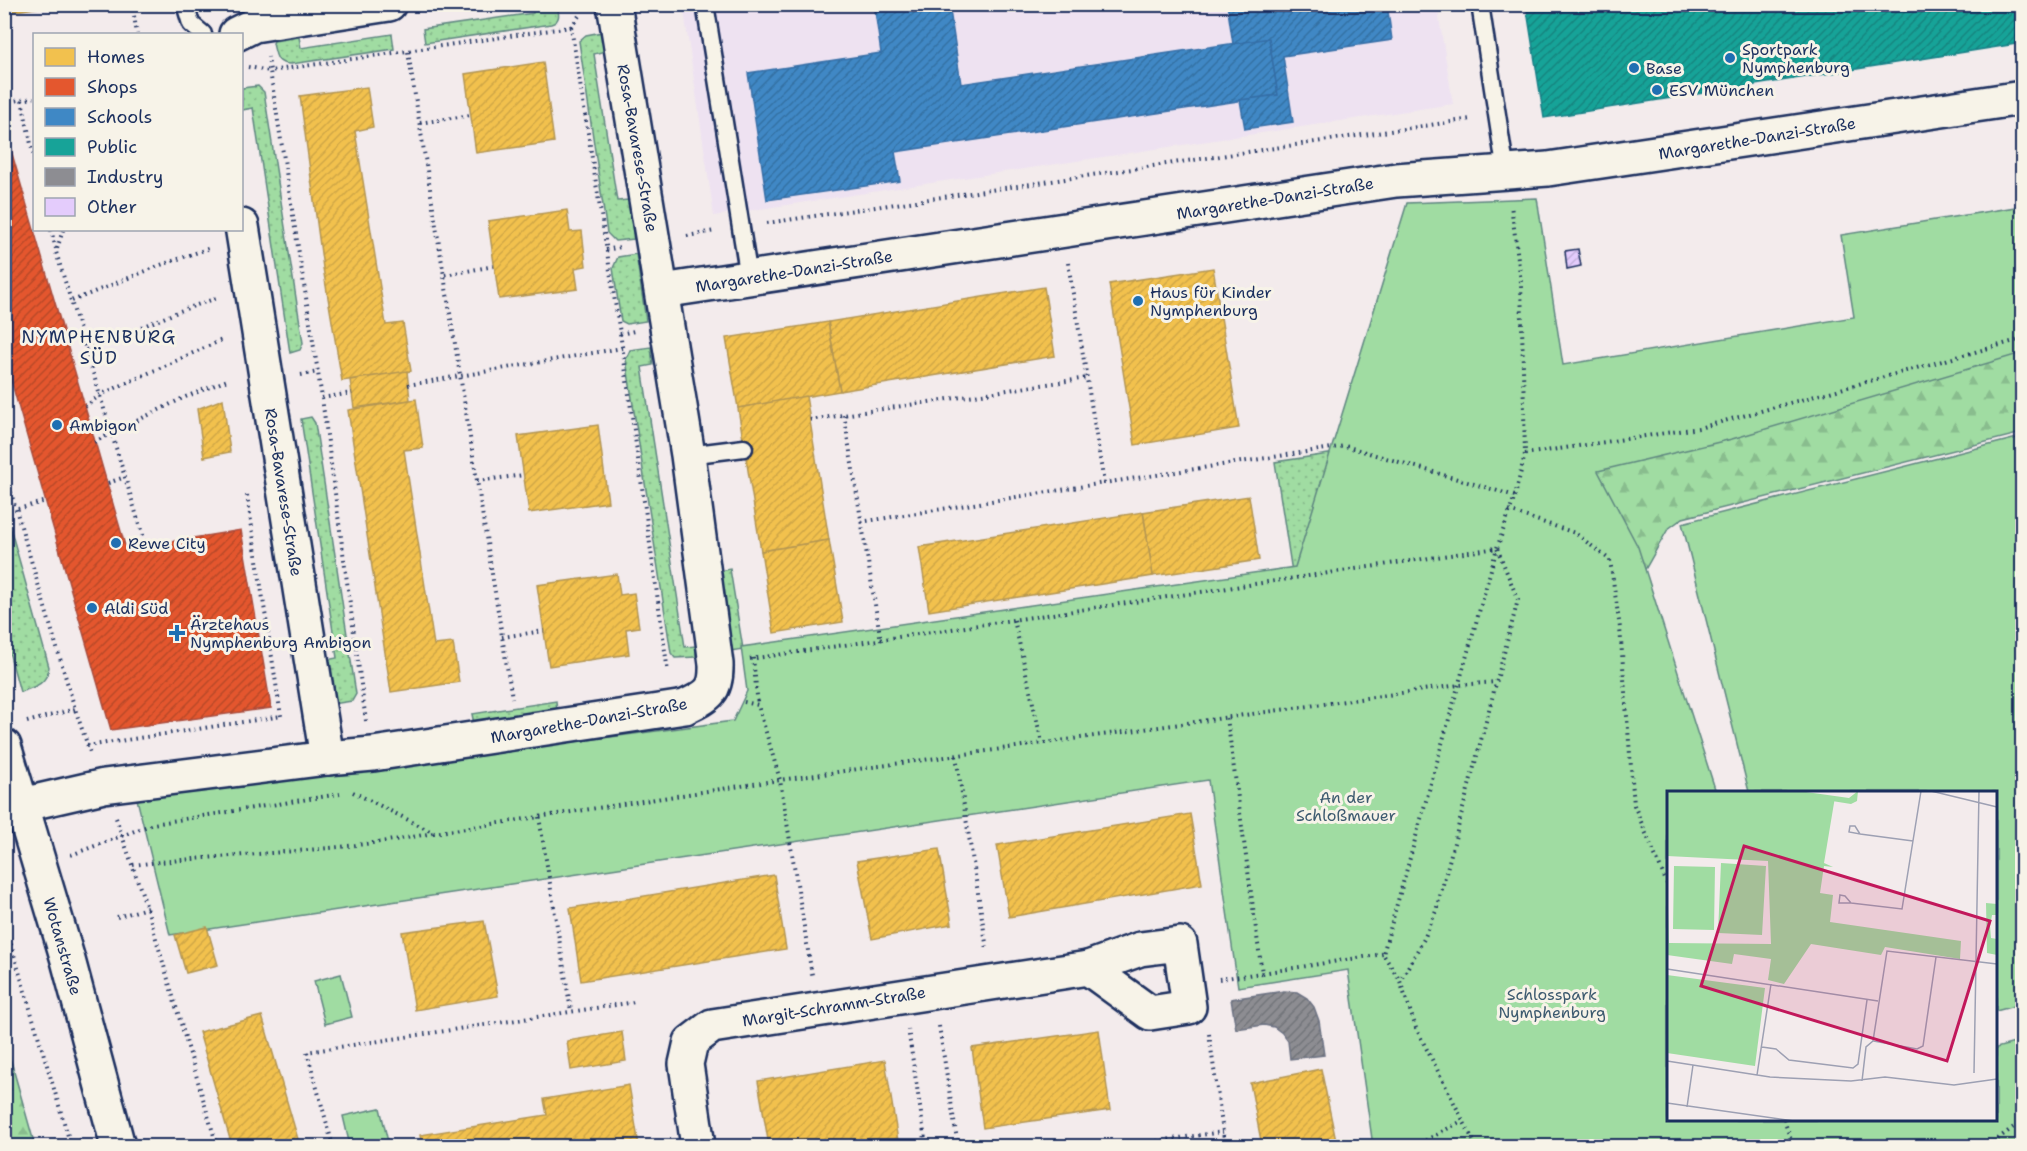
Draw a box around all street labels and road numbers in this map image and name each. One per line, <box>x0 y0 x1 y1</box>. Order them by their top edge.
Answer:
street label: Rosa-Bavarese-Straße <box>612 62 663 234</box>
street label: Margarethe-Danzi-Straße <box>1657 113 1857 164</box>
street label: Margarethe-Danzi-Straße <box>1175 173 1375 224</box>
street label: Margarethe-Danzi-Straße <box>694 246 894 297</box>
street label: Rosa-Bavarese-Straße <box>260 406 307 578</box>
street label: Margarethe-Danzi-Straße <box>489 693 689 748</box>
street label: Wotanstraße <box>39 895 87 998</box>
street label: Margit-Schramm-Straße <box>741 982 927 1031</box>

